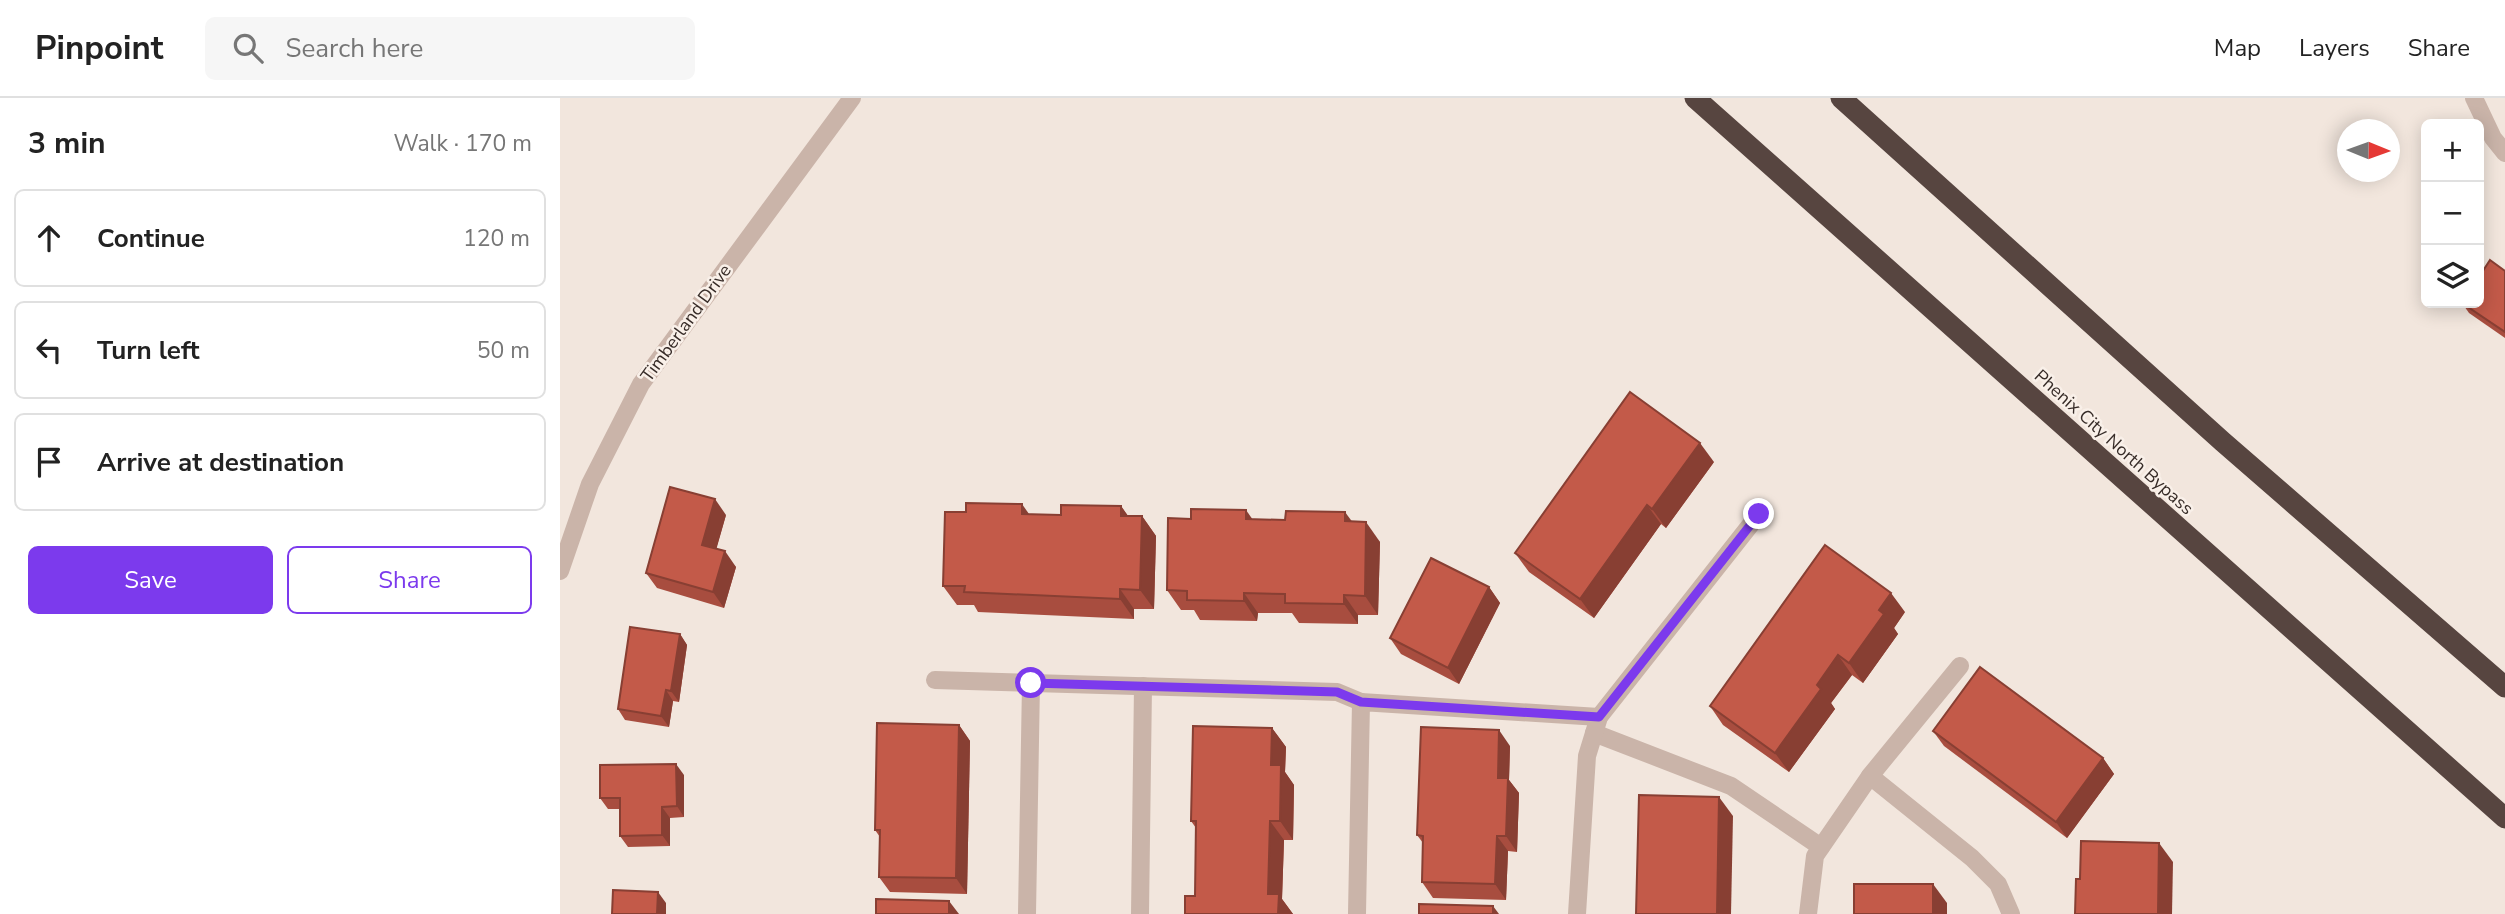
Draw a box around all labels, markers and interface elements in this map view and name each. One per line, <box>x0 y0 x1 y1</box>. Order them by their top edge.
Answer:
search box <box>205 17 695 80</box>
text: Pinpoint <box>35 26 163 71</box>
icon: search <box>229 29 267 67</box>
text: Search here <box>285 31 423 66</box>
text: Map <box>2214 32 2261 64</box>
text: Layers <box>2299 32 2370 64</box>
text: Share <box>2408 32 2470 64</box>
north arrow <box>2337 119 2400 182</box>
map controls <box>2421 119 2484 308</box>
button: + <box>2421 119 2484 182</box>
text: 3 min <box>28 123 106 164</box>
text: Walk · 170 m <box>393 128 532 159</box>
button: − <box>2421 182 2484 245</box>
icon: ahead <box>30 219 68 257</box>
text: Continue <box>97 221 205 256</box>
text: 120 m <box>463 223 530 254</box>
button: layers <box>2421 245 2484 308</box>
street label: Timberland Drive <box>635 259 737 387</box>
icon: left <box>30 331 68 369</box>
text: Turn left <box>97 333 200 368</box>
text: 50 m <box>477 335 530 366</box>
street label: Phenix City North Bypass <box>2029 364 2199 520</box>
icon: arrive <box>30 443 68 481</box>
text: Arrive at destination <box>97 445 344 480</box>
route end <box>1743 498 1774 529</box>
button: Save <box>28 546 273 614</box>
button: Share <box>287 546 532 614</box>
route start <box>1015 667 1046 698</box>

